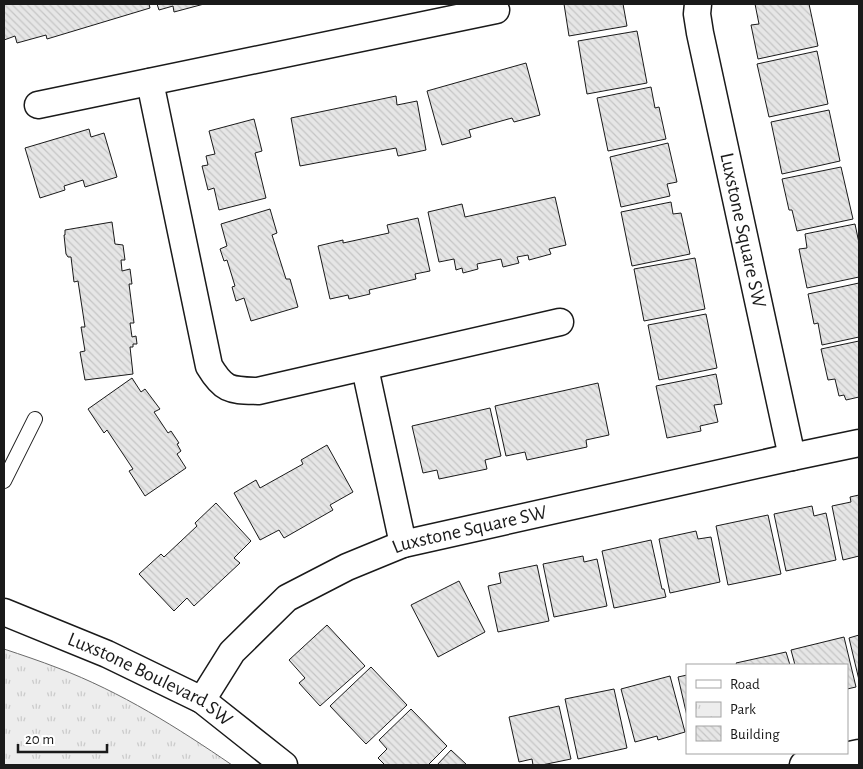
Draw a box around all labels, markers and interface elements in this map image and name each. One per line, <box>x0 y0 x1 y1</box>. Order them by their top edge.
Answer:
street label: Luxstone Square SW <box>716 151 769 310</box>
street label: Luxstone Square SW <box>389 502 549 557</box>
street label: Luxstone Boulevard SW <box>65 629 236 730</box>
legend <box>686 664 848 754</box>
text: Road <box>730 677 760 692</box>
text: Park <box>730 702 756 717</box>
scale bar <box>18 722 106 754</box>
text: Building <box>730 727 780 742</box>
text: 20 m <box>25 732 54 747</box>

